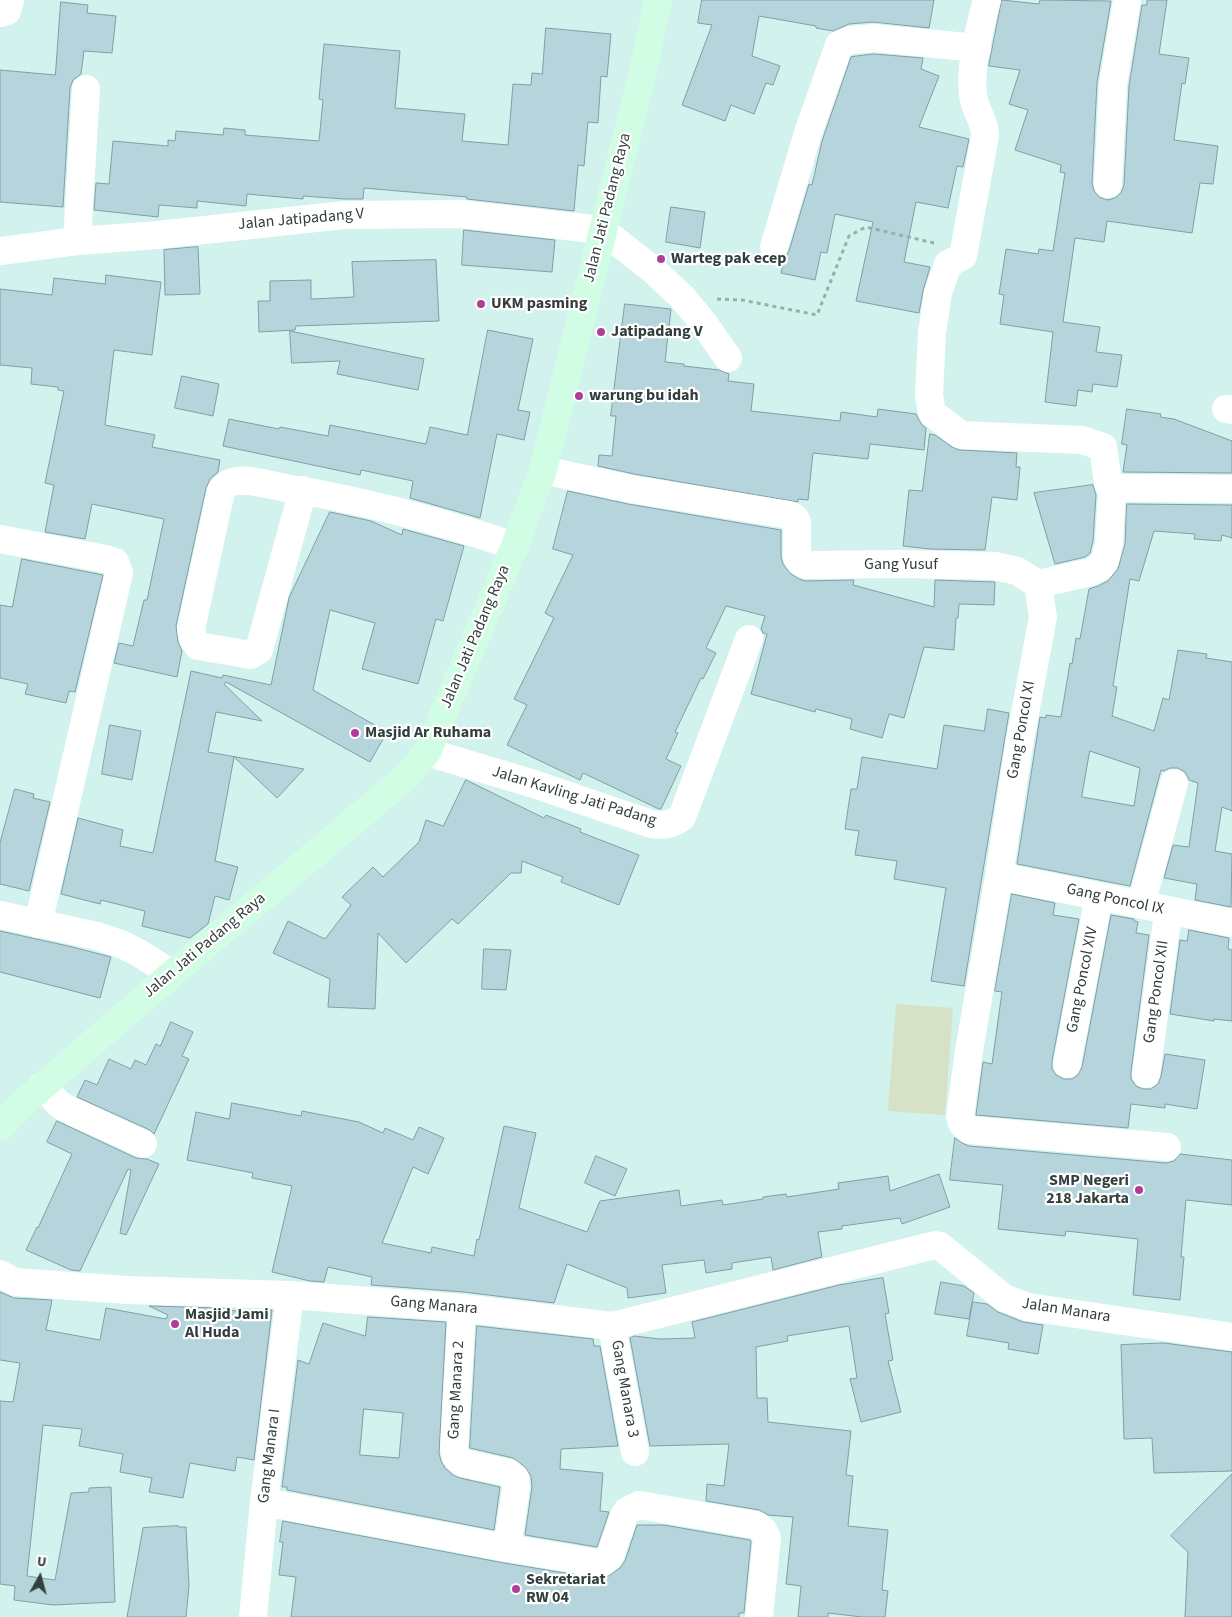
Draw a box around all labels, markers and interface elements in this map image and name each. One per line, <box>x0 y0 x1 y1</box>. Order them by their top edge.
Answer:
street label: Jalan Jati Padang Raya <box>580 131 636 285</box>
street label: Jalan Jatipadang V <box>237 205 365 235</box>
place label: Warteg pak ecep <box>671 249 787 269</box>
marker: Warteg pak ecep <box>655 253 667 265</box>
place label: UKM pasming <box>491 294 587 314</box>
marker: UKM pasming <box>475 298 487 310</box>
place label: Jatipadang V <box>611 322 703 342</box>
marker: Jatipadang V <box>595 326 607 338</box>
place label: warung bu idah <box>589 386 699 406</box>
marker: warung bu idah <box>573 390 585 402</box>
street label: Gang Yusuf <box>864 555 938 575</box>
street label: Jalan Jati Padang Raya <box>437 563 515 711</box>
street label: Gang Poncol XI <box>1004 679 1040 781</box>
place label: Masjid Ar Ruhama <box>365 723 491 743</box>
marker: Masjid Ar Ruhama <box>349 727 361 739</box>
street label: Jalan Kavling Jati Padang <box>489 763 659 831</box>
street label: Gang Poncol IX <box>1064 880 1166 920</box>
street label: Jalan Jati Padang Raya <box>140 889 270 1003</box>
street label: Gang Poncol XIV <box>1063 925 1103 1035</box>
street label: Gang Poncol XII <box>1140 939 1174 1045</box>
place label: SMP Negeri 218 Jakarta <box>1046 1171 1129 1209</box>
marker: SMP Negeri 218 Jakarta <box>1133 1184 1145 1196</box>
street label: Gang Manara <box>389 1293 479 1319</box>
street label: Jalan Manara <box>1020 1295 1112 1327</box>
place label: Masjid Jami Al Huda <box>185 1305 269 1343</box>
marker: Masjid Jami Al Huda <box>169 1318 181 1330</box>
street label: Gang Manara 3 <box>606 1339 642 1439</box>
street label: Gang Manara 2 <box>445 1340 469 1440</box>
street label: Gang Manara I <box>255 1408 285 1504</box>
north arrow <box>15 1552 65 1602</box>
text: U <box>36 1552 48 1573</box>
place label: Sekretariat RW 04 <box>526 1570 606 1608</box>
marker: Sekretariat RW 04 <box>510 1583 522 1595</box>

